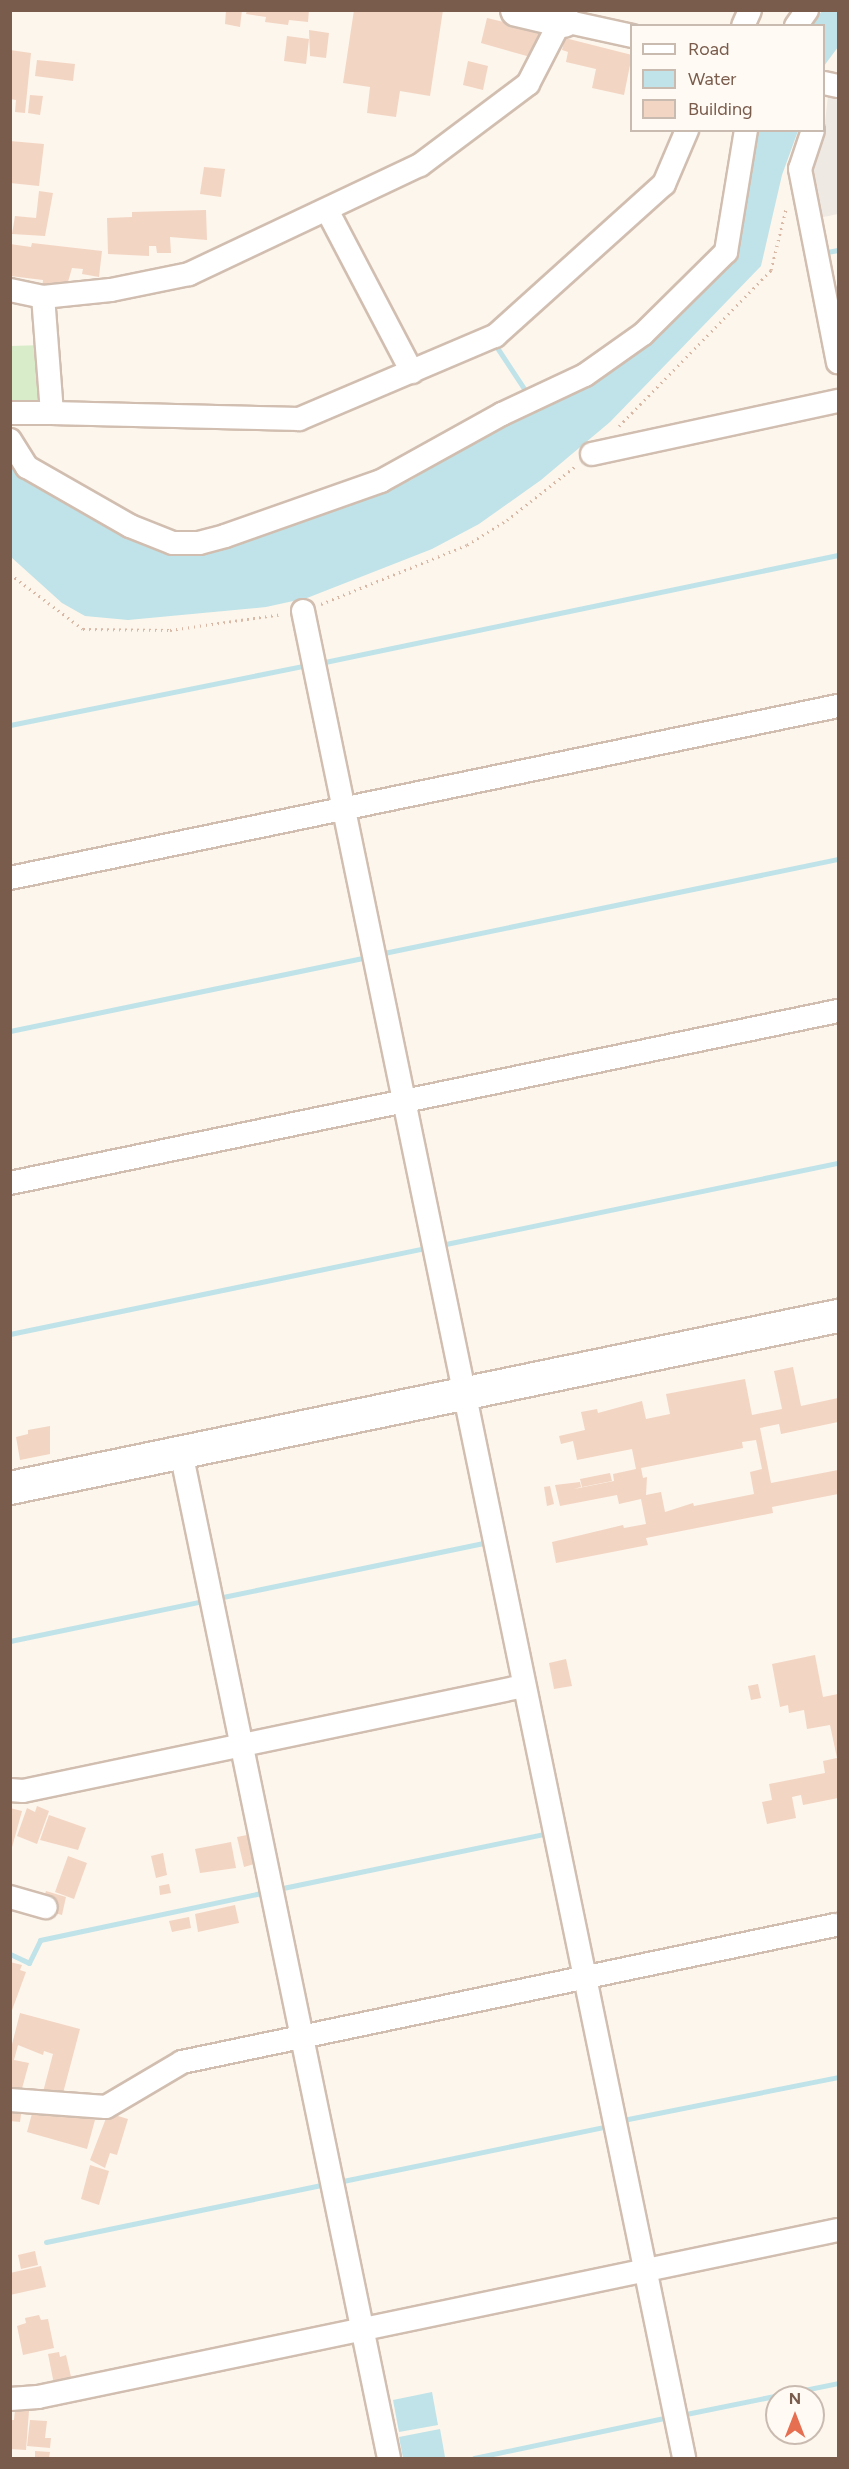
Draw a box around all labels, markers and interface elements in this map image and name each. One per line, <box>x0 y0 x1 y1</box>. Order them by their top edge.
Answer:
legend <box>630 24 825 132</box>
text: Road <box>688 38 729 60</box>
text: Water <box>688 68 736 90</box>
text: Building <box>688 98 753 120</box>
north arrow <box>765 2385 825 2445</box>
text: N <box>789 2389 801 2408</box>

